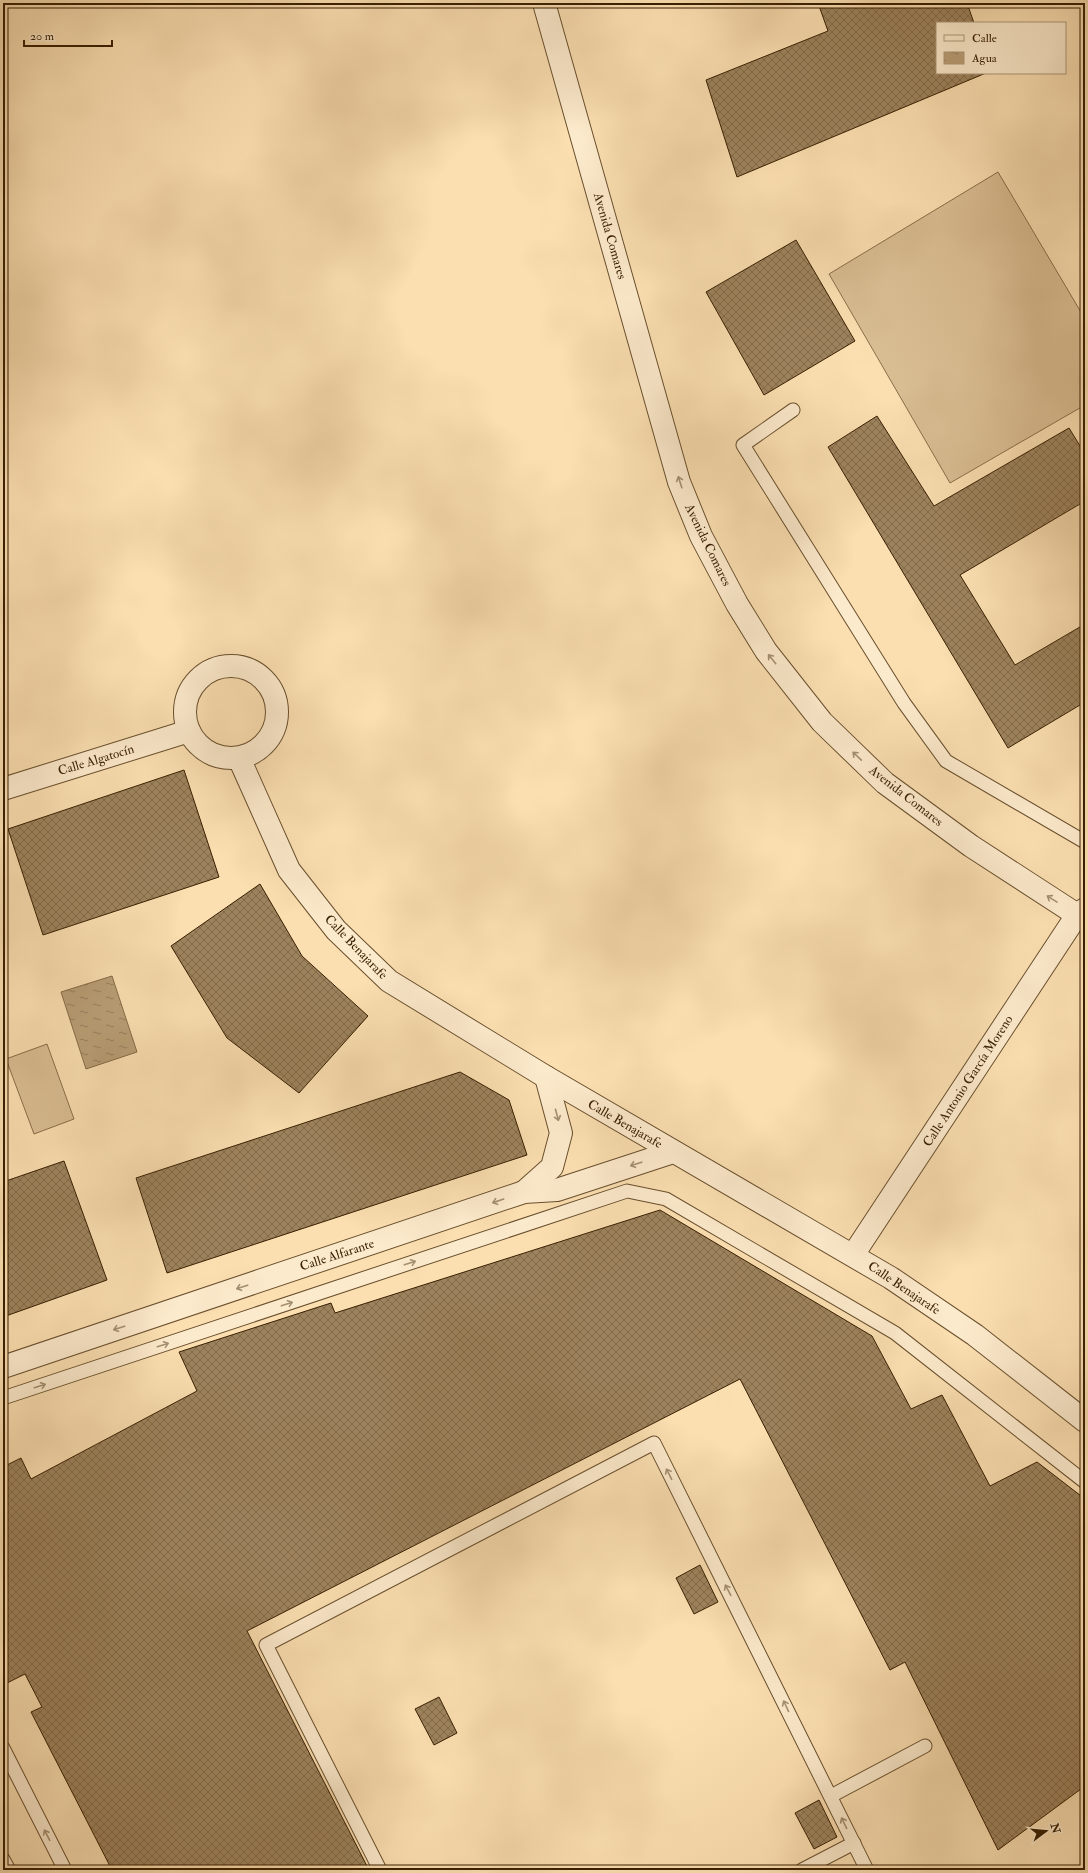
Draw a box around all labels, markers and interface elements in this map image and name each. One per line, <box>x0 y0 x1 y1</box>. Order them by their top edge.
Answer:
scale bar <box>24 22 112 48</box>
legend <box>936 22 1066 74</box>
text: 20 m <box>30 29 55 44</box>
text: Calle <box>972 31 997 46</box>
text: Agua <box>971 51 998 66</box>
street label: Avenida Comares <box>590 190 630 282</box>
one-way arrow <box>676 476 683 489</box>
street label: Avenida Comares <box>681 500 735 589</box>
one-way arrow <box>768 653 776 664</box>
street label: Calle Algatocín <box>56 741 136 779</box>
one-way arrow <box>852 752 862 761</box>
street label: Avenida Comares <box>865 762 947 830</box>
one-way arrow <box>1046 895 1058 903</box>
street label: Calle Benajarafe <box>321 911 391 983</box>
street label: Calle Antonio García Moreno <box>919 1012 1017 1150</box>
street label: Calle Benajarafe <box>585 1096 666 1152</box>
one-way arrow <box>553 1108 561 1121</box>
one-way arrow <box>630 1161 643 1168</box>
one-way arrow <box>493 1198 505 1206</box>
street label: Calle Alfarante <box>298 1235 377 1275</box>
street label: Calle Benajarafe <box>865 1258 944 1318</box>
one-way arrow <box>404 1259 417 1266</box>
one-way arrow <box>236 1284 249 1291</box>
one-way arrow <box>280 1300 293 1307</box>
one-way arrow <box>112 1325 125 1332</box>
one-way arrow <box>157 1340 169 1348</box>
one-way arrow <box>34 1381 46 1389</box>
one-way arrow <box>665 1468 673 1480</box>
one-way arrow <box>724 1584 731 1596</box>
one-way arrow <box>782 1700 789 1712</box>
north arrow <box>1026 1811 1066 1851</box>
one-way arrow <box>840 1817 847 1829</box>
text: N <box>1047 1821 1063 1836</box>
one-way arrow <box>43 1829 50 1841</box>

